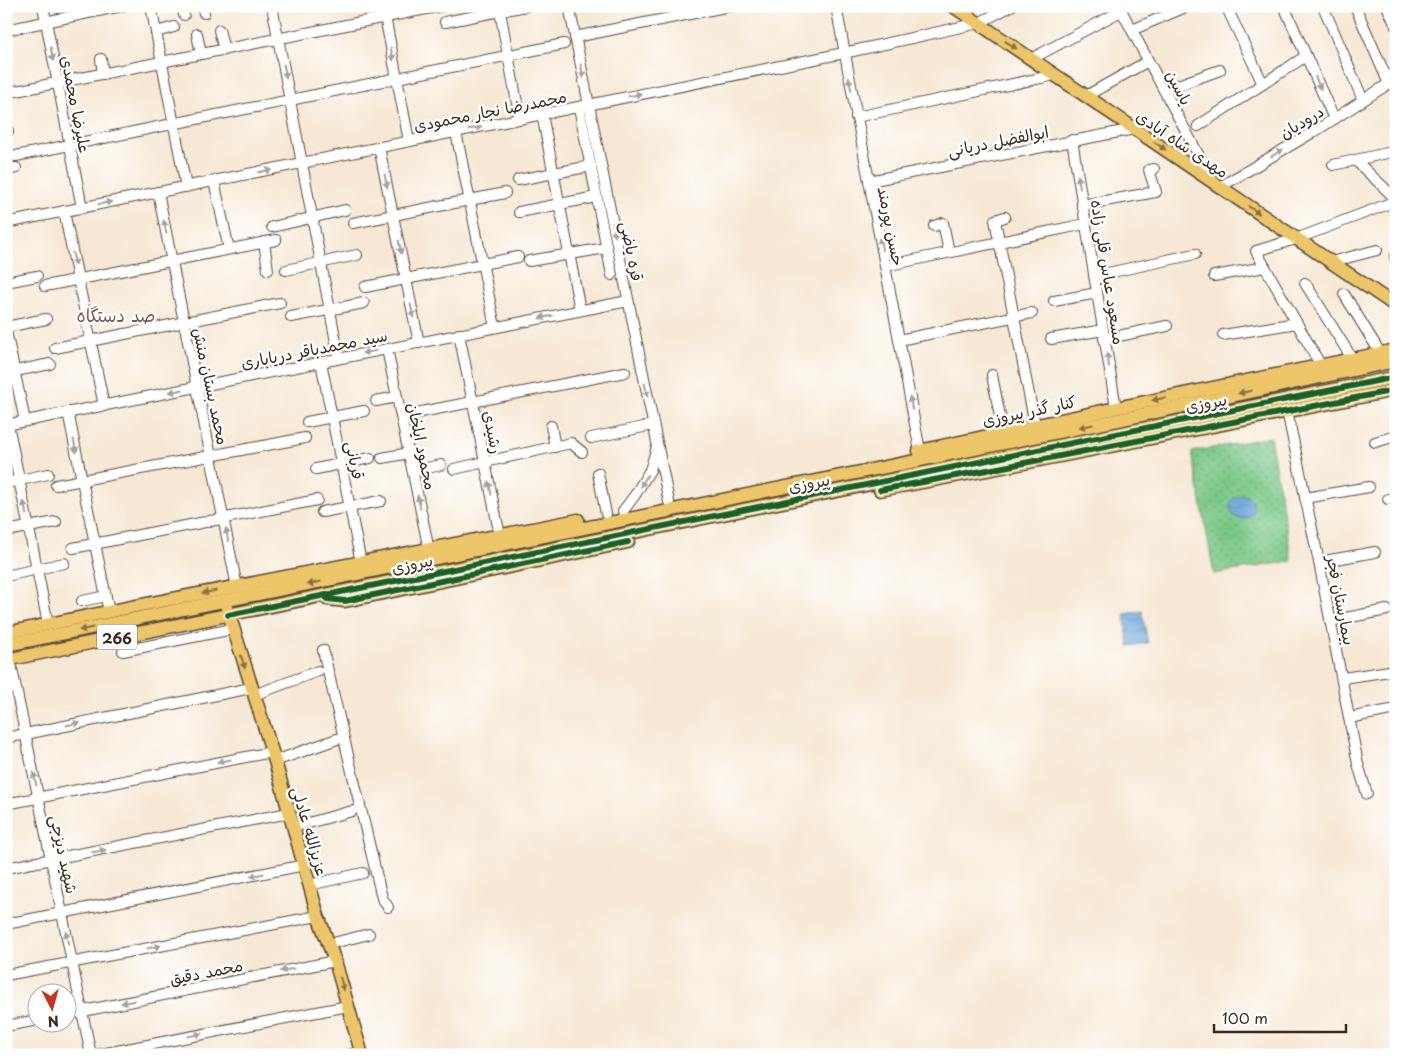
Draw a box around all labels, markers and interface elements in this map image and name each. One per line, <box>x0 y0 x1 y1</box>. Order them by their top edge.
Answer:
one-way arrow <box>1004 40 1018 50</box>
one-way arrow <box>48 46 56 62</box>
one-way arrow <box>389 47 397 63</box>
street label: علیرضا محمدی <box>56 53 98 155</box>
one-way arrow <box>281 64 289 80</box>
one-way arrow <box>578 64 586 80</box>
street label: یاسین <box>1161 65 1199 109</box>
one-way arrow <box>846 76 854 92</box>
one-way arrow <box>1314 76 1322 90</box>
street label: محمدرضا نجار محمودی <box>411 83 569 137</box>
one-way arrow <box>627 91 643 99</box>
street label: درودیان <box>1274 98 1328 144</box>
street label: مهدی شاه آبادی <box>1132 103 1234 183</box>
street label: ابوالفضل دریانی <box>945 118 1051 162</box>
one-way arrow <box>468 124 483 132</box>
one-way arrow <box>1153 141 1167 151</box>
one-way arrow <box>1271 149 1284 158</box>
one-way arrow <box>257 166 273 174</box>
one-way arrow <box>382 174 390 189</box>
one-way arrow <box>1074 174 1082 190</box>
street label: حسن پورمند <box>873 184 911 268</box>
street label: مسعود عباس قلی زاده <box>1086 198 1132 346</box>
one-way arrow <box>98 199 113 207</box>
one-way arrow <box>1247 205 1261 215</box>
one-way arrow <box>160 218 168 234</box>
street label: قره یاضی <box>615 219 651 283</box>
one-way arrow <box>610 223 618 238</box>
one-way arrow <box>876 235 884 251</box>
one-way arrow <box>396 240 404 256</box>
one-way arrow <box>70 252 78 268</box>
district label: صد دستگاه <box>77 301 155 328</box>
one-way arrow <box>409 303 417 319</box>
one-way arrow <box>538 313 553 321</box>
street label: سید محمدباقر دریاباری <box>239 322 389 374</box>
street label: محمد بستان منش <box>188 325 236 447</box>
one-way arrow <box>361 349 377 357</box>
one-way arrow <box>1103 351 1111 367</box>
one-way arrow <box>642 382 650 397</box>
street label: پیروزی <box>1183 386 1229 418</box>
one-way arrow <box>168 387 183 395</box>
street label: کنار گذر پیروزی <box>980 388 1078 432</box>
one-way arrow <box>1238 388 1253 396</box>
one-way arrow <box>1152 395 1167 403</box>
one-way arrow <box>907 396 915 411</box>
street label: محمود ایلخان <box>402 400 444 492</box>
street label: رشیدی <box>478 408 510 456</box>
one-way arrow <box>1079 422 1094 430</box>
one-way arrow <box>72 439 80 455</box>
street label: قربانی <box>341 439 371 481</box>
street label: پیروزی <box>786 466 832 498</box>
one-way arrow <box>639 474 648 487</box>
one-way arrow <box>485 479 493 495</box>
one-way arrow <box>415 494 423 510</box>
one-way arrow <box>20 500 28 516</box>
one-way arrow <box>223 527 231 543</box>
street label: پیروزی <box>389 547 435 579</box>
street label: بیمارستان فجر <box>1321 551 1362 647</box>
one-way arrow <box>305 579 321 587</box>
one-way arrow <box>200 589 216 597</box>
road number: 266 <box>97 624 137 650</box>
one-way arrow <box>78 625 94 633</box>
one-way arrow <box>240 654 247 669</box>
one-way arrow <box>65 720 81 728</box>
one-way arrow <box>216 758 232 766</box>
one-way arrow <box>30 771 38 787</box>
street label: عزیزالله عادلی <box>287 784 335 878</box>
street label: شهید دیزجی <box>45 812 85 896</box>
one-way arrow <box>91 846 107 854</box>
one-way arrow <box>248 871 264 879</box>
one-way arrow <box>63 931 71 946</box>
one-way arrow <box>147 942 163 950</box>
street label: محمد دقیق <box>167 952 245 990</box>
one-way arrow <box>279 967 295 975</box>
one-way arrow <box>338 977 346 992</box>
north arrow <box>28 984 78 1034</box>
one-way arrow <box>120 998 135 1006</box>
scale bar <box>1214 1001 1347 1033</box>
text: 100 m <box>1222 1006 1268 1029</box>
text: N <box>47 1010 60 1032</box>
one-way arrow <box>187 1031 203 1039</box>

